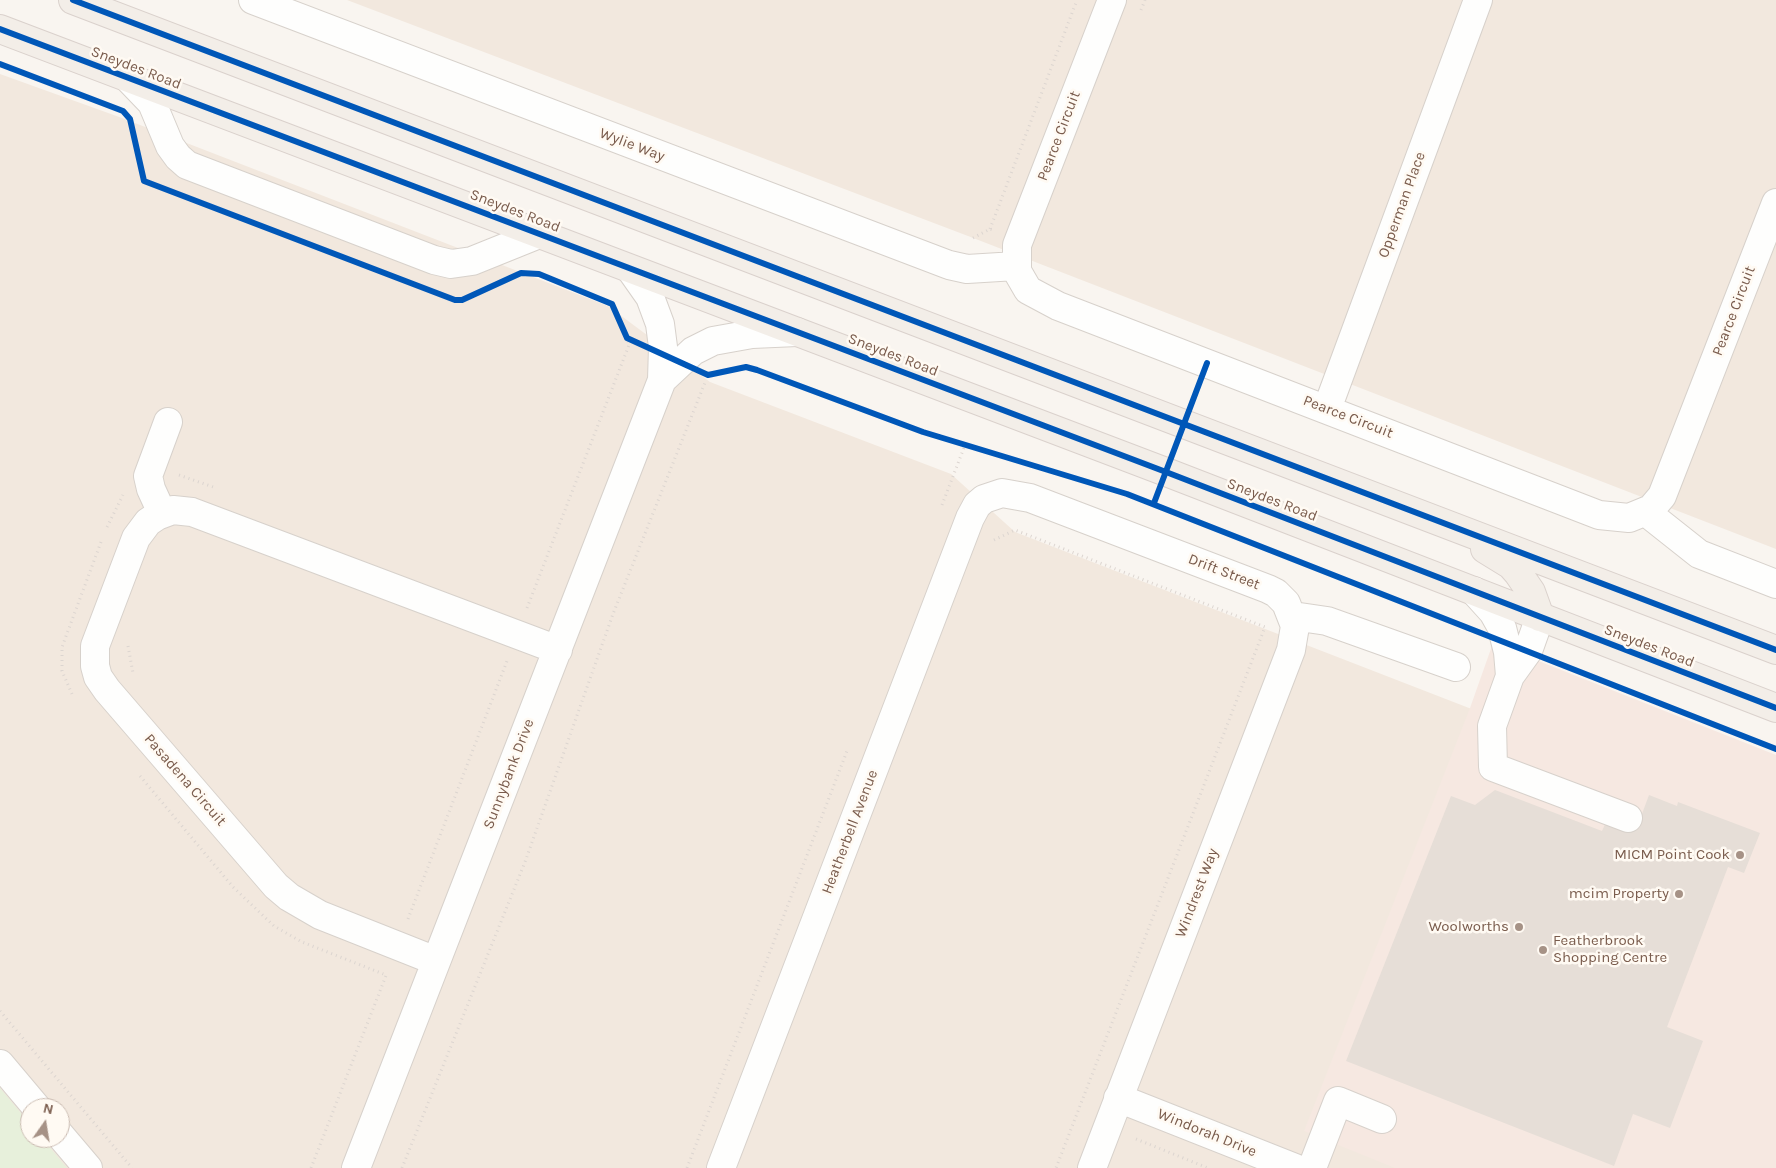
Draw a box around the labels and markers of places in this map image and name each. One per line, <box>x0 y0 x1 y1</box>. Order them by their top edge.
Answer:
place label: MICM Point Cook <box>1614 846 1730 864</box>
marker: MICM Point Cook <box>1734 849 1746 861</box>
place label: mcim Property <box>1569 885 1669 903</box>
marker: mcim Property <box>1673 888 1685 900</box>
place label: Woolworths <box>1428 918 1509 936</box>
marker: Woolworths <box>1513 921 1525 933</box>
place label: Featherbrook Shopping Centre <box>1553 932 1667 967</box>
marker: Featherbrook Shopping Centre <box>1537 944 1549 956</box>

